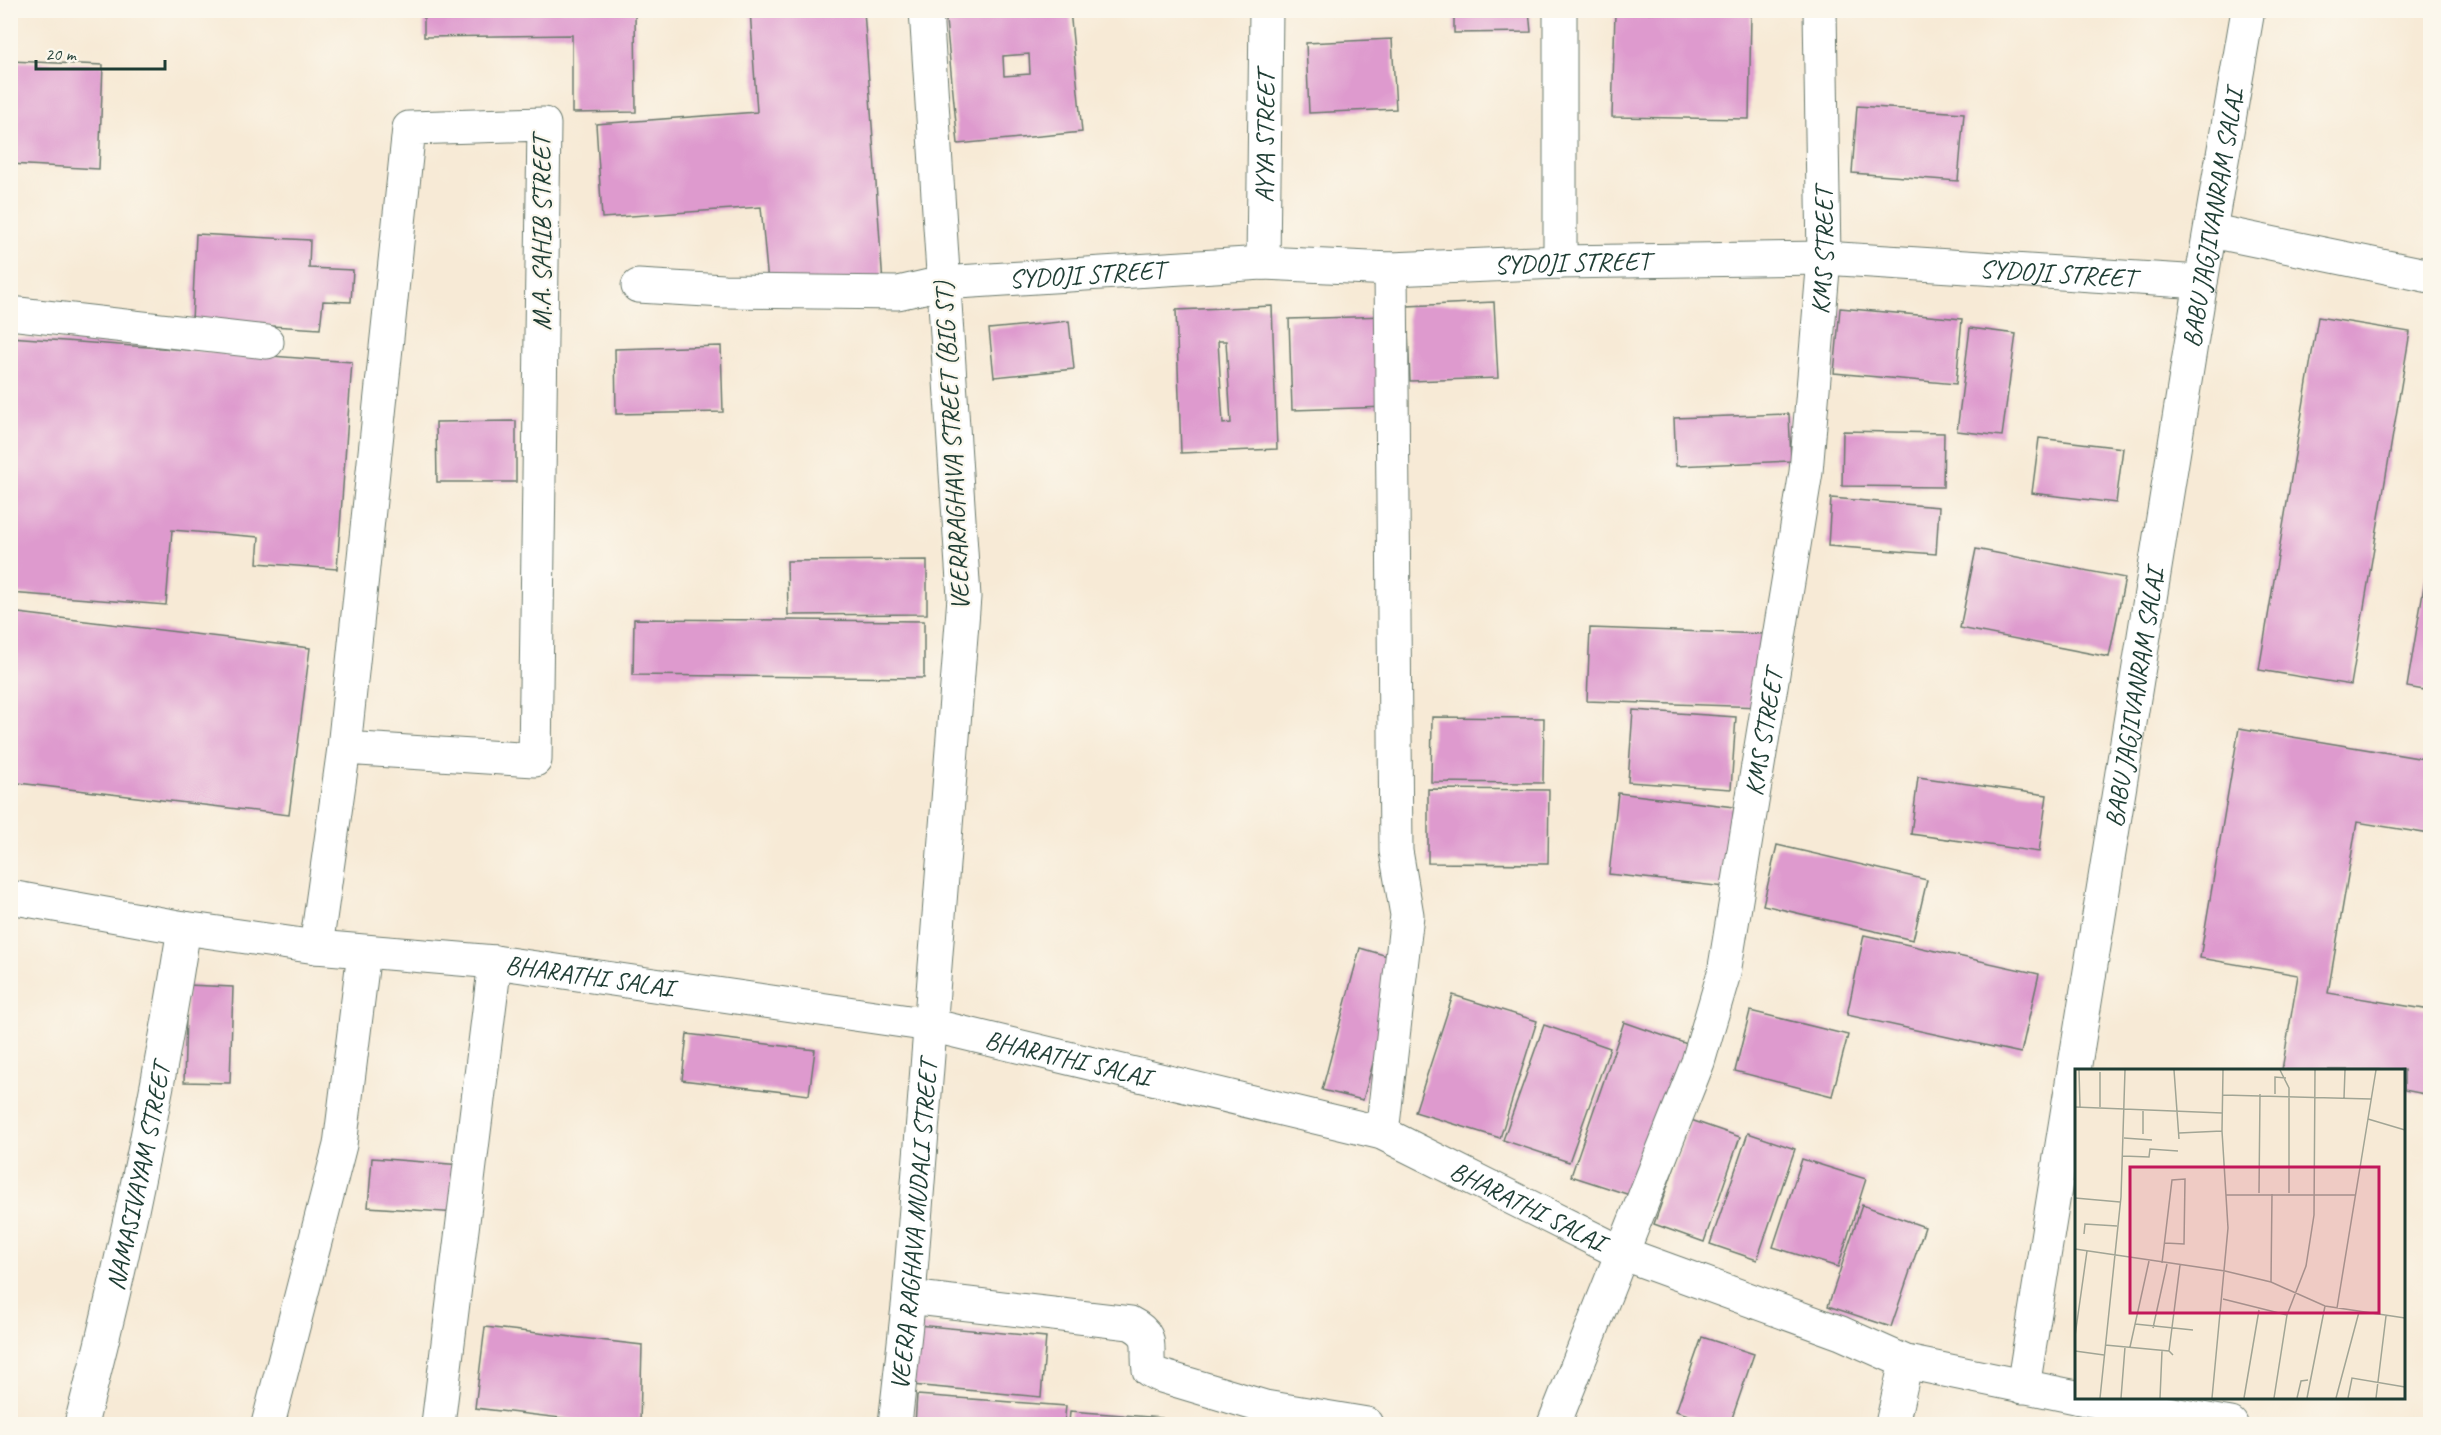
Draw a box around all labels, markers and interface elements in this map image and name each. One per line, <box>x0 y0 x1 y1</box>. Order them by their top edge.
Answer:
scale bar <box>36 33 165 71</box>
text: 20 m <box>45 43 78 65</box>
street label: AYYA STREET <box>1247 64 1282 203</box>
street label: BABU JAGJIVANRAM SALAI <box>2174 81 2251 350</box>
street label: M.A. SAHIB STREET <box>525 131 558 330</box>
street label: KMS STREET <box>1803 182 1841 315</box>
street label: SYDOJI STREET <box>1493 244 1656 281</box>
street label: SYDOJI STREET <box>1979 251 2142 295</box>
street label: SYDOJI STREET <box>1008 252 1171 295</box>
street label: VEERARAGHAVA STREET (BIG ST) <box>927 279 977 611</box>
street label: BABU JAGJIVANRAM SALAI <box>2097 561 2172 829</box>
street label: KMS STREET <box>1737 662 1791 798</box>
street label: BHARATHI SALAI <box>503 947 681 1005</box>
street label: BHARATHI SALAI <box>982 1022 1159 1095</box>
street label: VEERA RAGHAVA MUDALI STREET <box>882 1054 944 1392</box>
street label: NAMASIVAYAM STREET <box>98 1055 178 1293</box>
inset map <box>2075 1069 2405 1399</box>
street label: BHARATHI SALAI <box>1445 1153 1616 1261</box>

